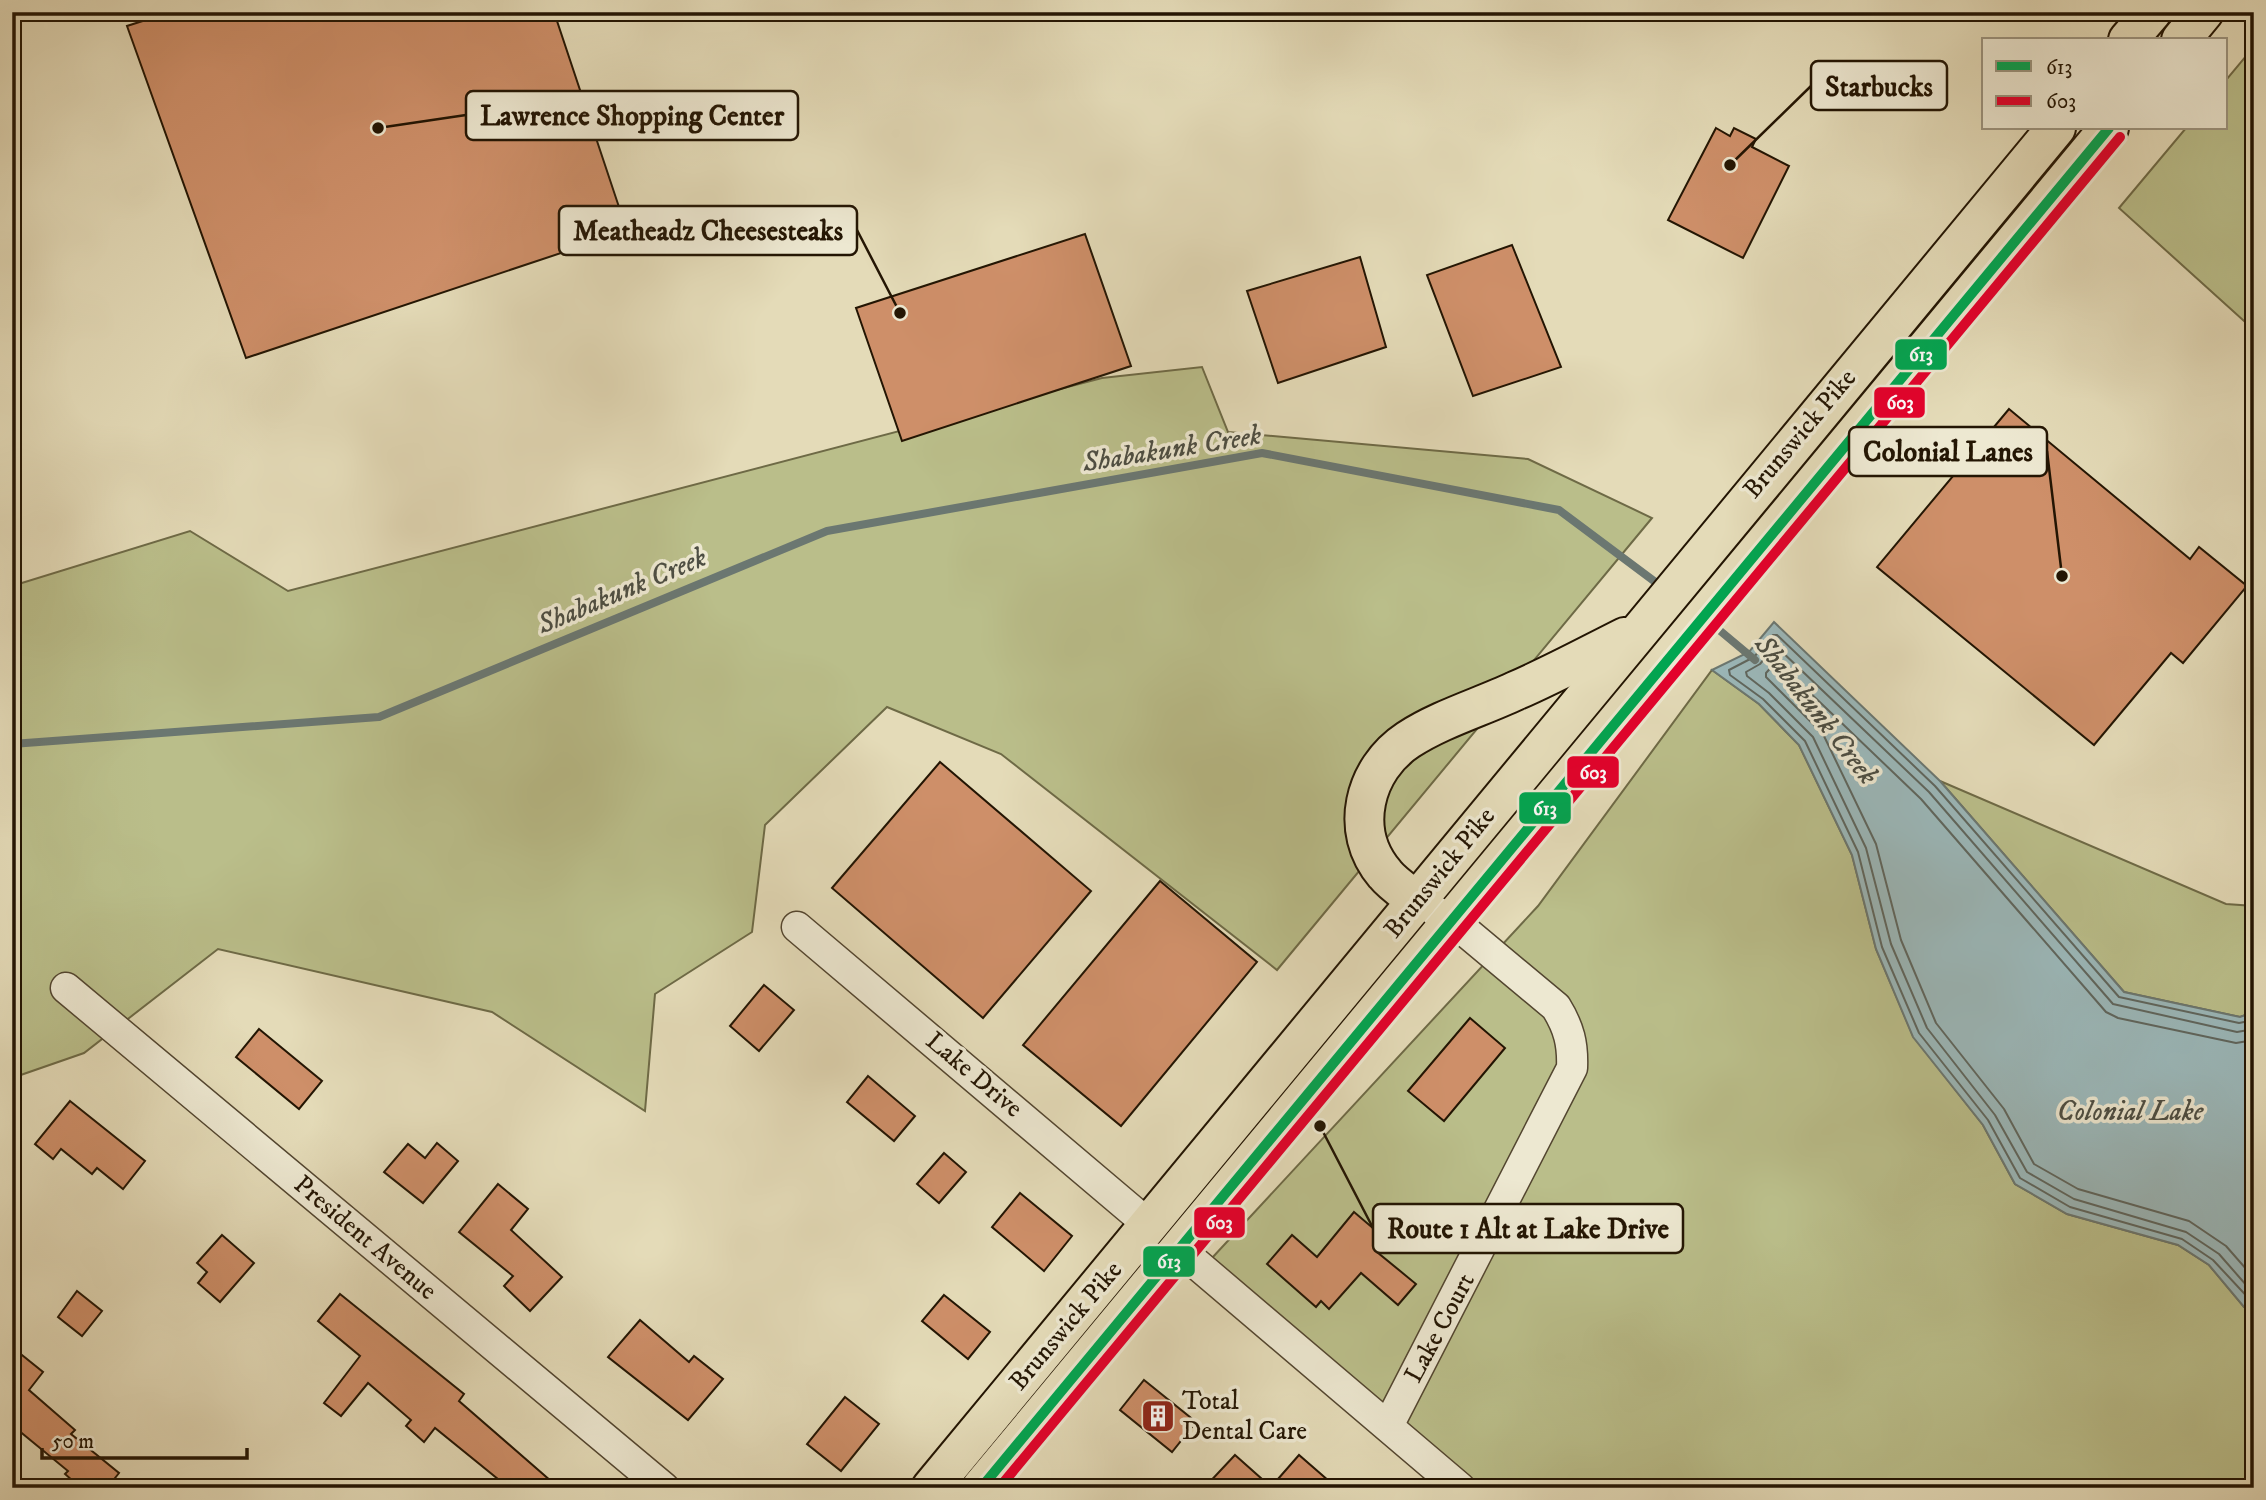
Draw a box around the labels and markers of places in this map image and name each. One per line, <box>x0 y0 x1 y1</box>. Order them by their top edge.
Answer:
callout: Starbucks <box>1811 61 1947 110</box>
callout: Lawrence Shopping Center <box>466 91 798 140</box>
callout: Meatheadz Cheesesteaks <box>559 206 857 255</box>
callout: Colonial Lanes <box>1849 427 2047 476</box>
callout: Route 1 Alt at Lake Drive <box>1373 1204 1683 1253</box>
place label: Total Dental Care <box>1182 1385 1307 1448</box>
building icon: Total Dental Care <box>1139 1397 1177 1435</box>

